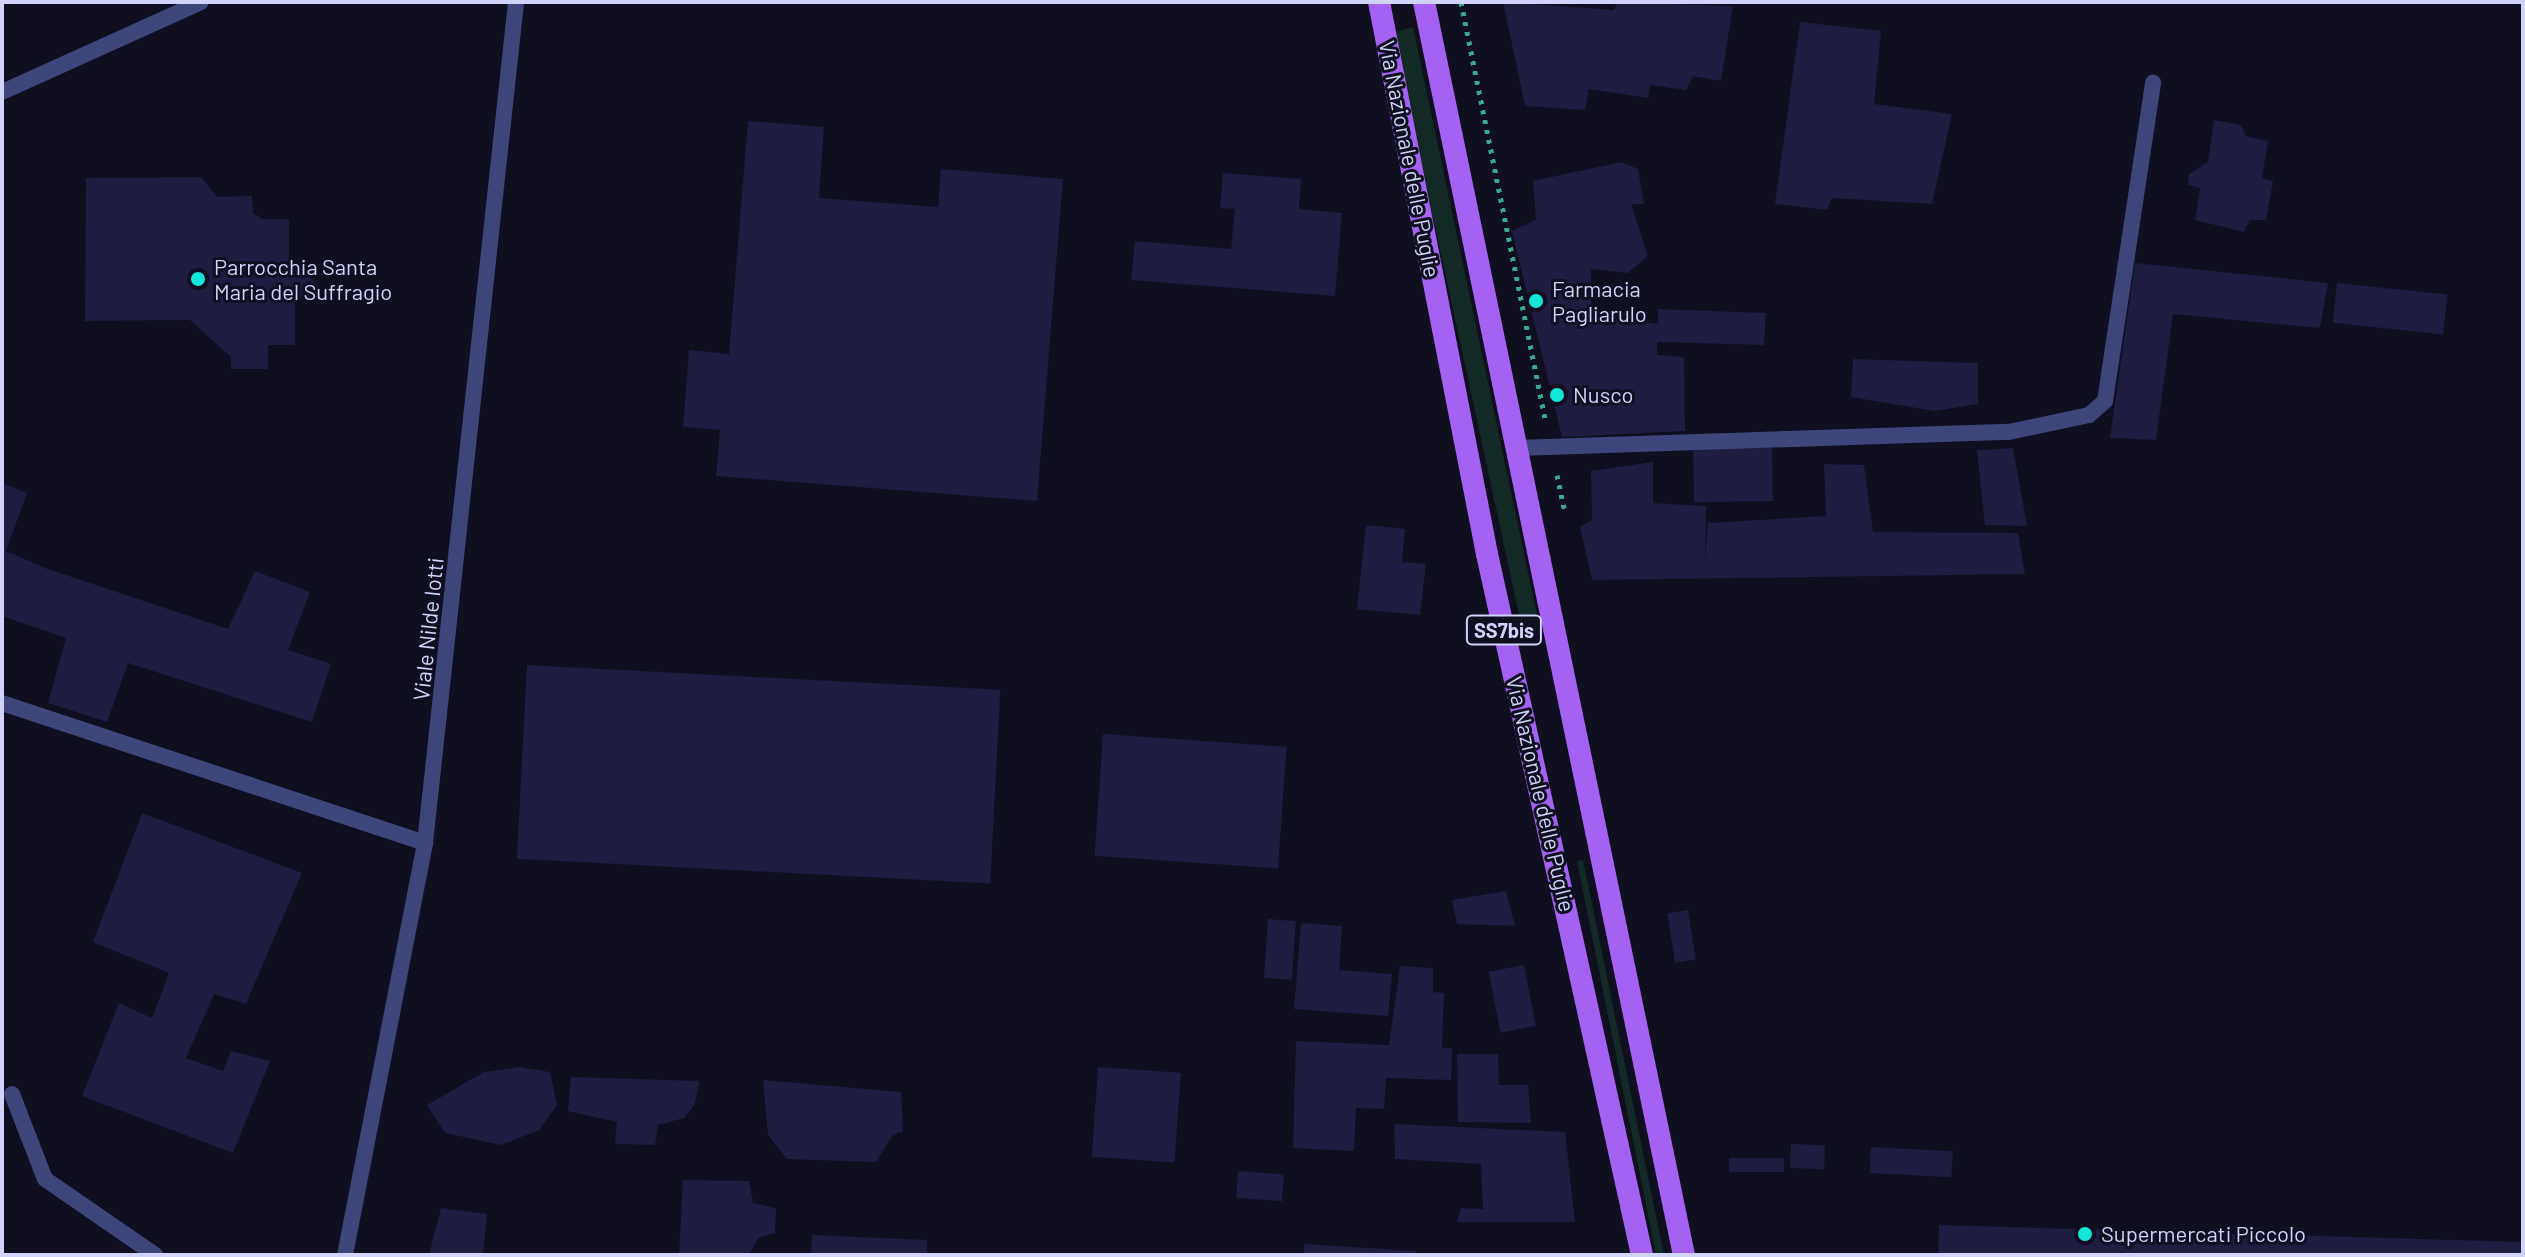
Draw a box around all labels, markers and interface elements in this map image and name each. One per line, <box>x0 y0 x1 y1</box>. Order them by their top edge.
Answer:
street label: Via Nazionale delle Puglie <box>1374 38 1446 280</box>
place label: Parrocchia Santa Maria del Suffragio <box>214 253 392 304</box>
marker: Parrocchia Santa Maria del Suffragio <box>189 270 207 288</box>
place label: Farmacia Pagliarulo <box>1552 275 1647 326</box>
marker: Farmacia Pagliarulo <box>1527 292 1545 310</box>
place label: Nusco <box>1573 382 1634 408</box>
marker: Nusco <box>1548 386 1566 404</box>
street label: Viale Nilde Iotti <box>407 556 449 702</box>
road number: SS7bis <box>1464 614 1544 646</box>
street label: Via Nazionale delle Puglie <box>1501 674 1581 914</box>
place label: Supermercati Piccolo <box>2101 1221 2306 1247</box>
marker: Supermercati Piccolo <box>2076 1225 2094 1243</box>

